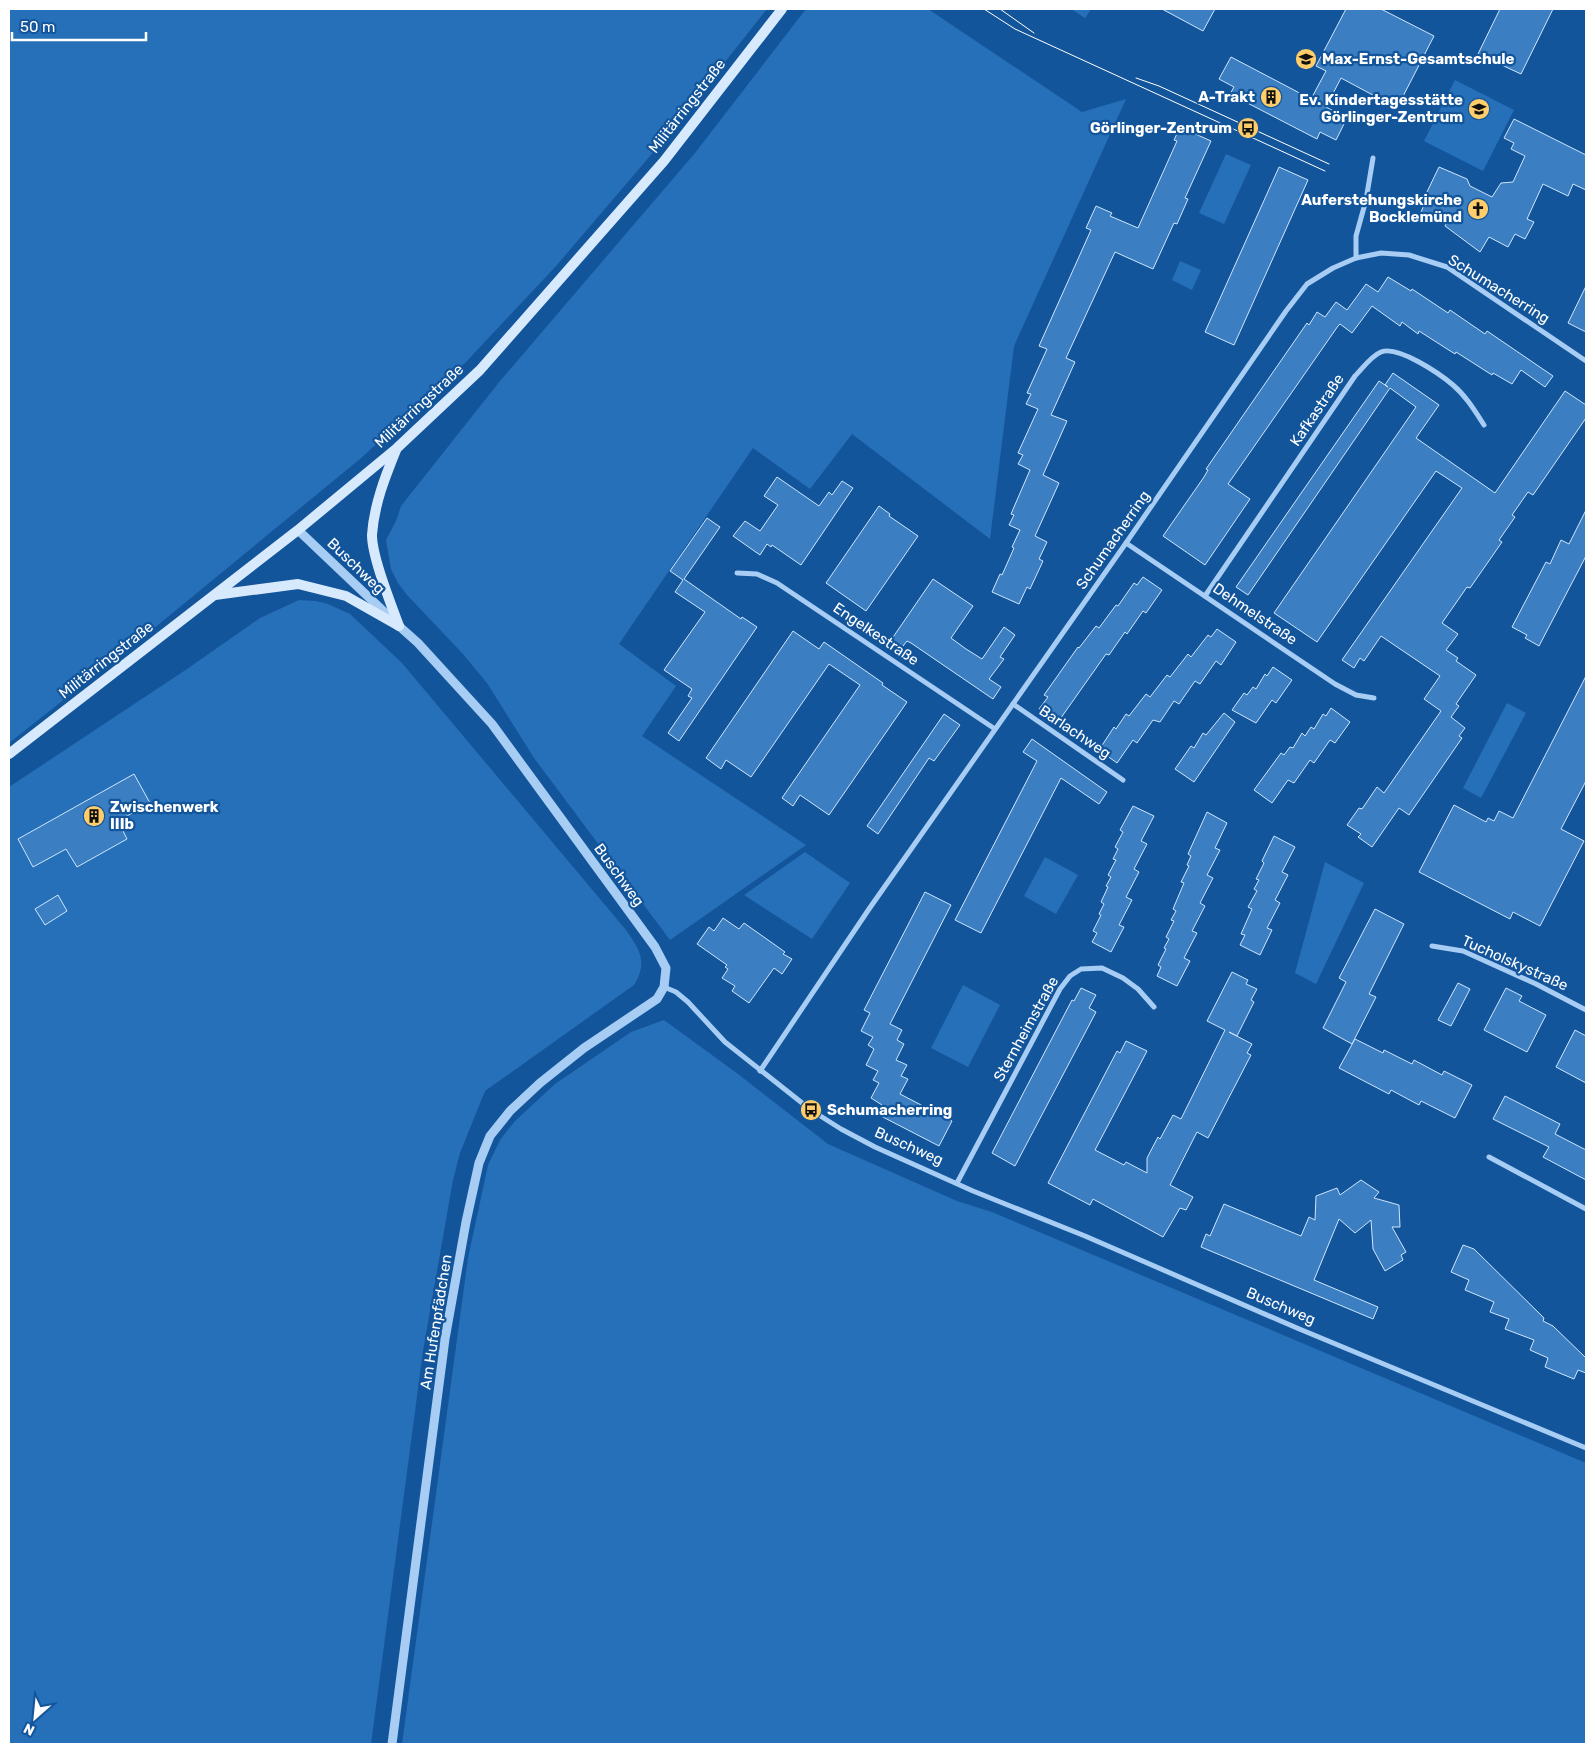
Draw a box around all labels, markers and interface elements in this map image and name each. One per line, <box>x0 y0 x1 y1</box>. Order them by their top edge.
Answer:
scale bar <box>12 10 146 42</box>
text: 50 m <box>20 18 55 36</box>
school or university icon: Max-Ernst-Gesamtschule <box>1294 47 1318 71</box>
place label: Max-Ernst-Gesamtschule <box>1322 50 1515 68</box>
street label: Militärringstraße <box>645 55 729 157</box>
building icon: A-Trakt <box>1259 85 1283 109</box>
place label: A-Trakt <box>1198 88 1255 106</box>
place label: Ev. Kindertagesstätte Görlinger-Zentrum <box>1299 91 1463 126</box>
school or university icon: Ev. Kindertagesstätte Görlinger-Zentrum <box>1467 97 1491 121</box>
bus stop icon: Görlinger-Zentrum <box>1236 116 1260 140</box>
place label: Görlinger-Zentrum <box>1090 119 1232 137</box>
place label: Auferstehungskirche Bocklemünd <box>1301 191 1462 226</box>
church icon: Auferstehungskirche Bocklemünd <box>1466 197 1490 221</box>
street label: Schumacherring <box>1445 251 1553 327</box>
street label: Militärringstraße <box>371 360 467 452</box>
street label: Kafkastraße <box>1286 370 1348 450</box>
street label: Schumacherring <box>1072 487 1154 593</box>
street label: Buschweg <box>323 534 389 598</box>
street label: Dehmelstraße <box>1209 579 1301 649</box>
street label: Engelkestraße <box>830 599 922 669</box>
street label: Militärringstraße <box>55 618 157 702</box>
street label: Barlachweg <box>1036 701 1114 763</box>
place label: Zwischenwerk IIIb <box>110 798 219 833</box>
building icon: Zwischenwerk IIIb <box>82 804 106 828</box>
street label: Buschweg <box>590 840 648 910</box>
street label: Tucholskystraße <box>1459 932 1571 994</box>
street label: Sternheimstraße <box>990 973 1062 1085</box>
bus stop icon: Schumacherring <box>799 1098 823 1122</box>
place label: Schumacherring <box>827 1101 952 1119</box>
street label: Buschweg <box>872 1123 946 1169</box>
street label: Am Hufenpfädchen <box>416 1253 456 1391</box>
street label: Buschweg <box>1244 1283 1318 1329</box>
north arrow <box>10 1693 60 1743</box>
text: N <box>21 1719 38 1739</box>

